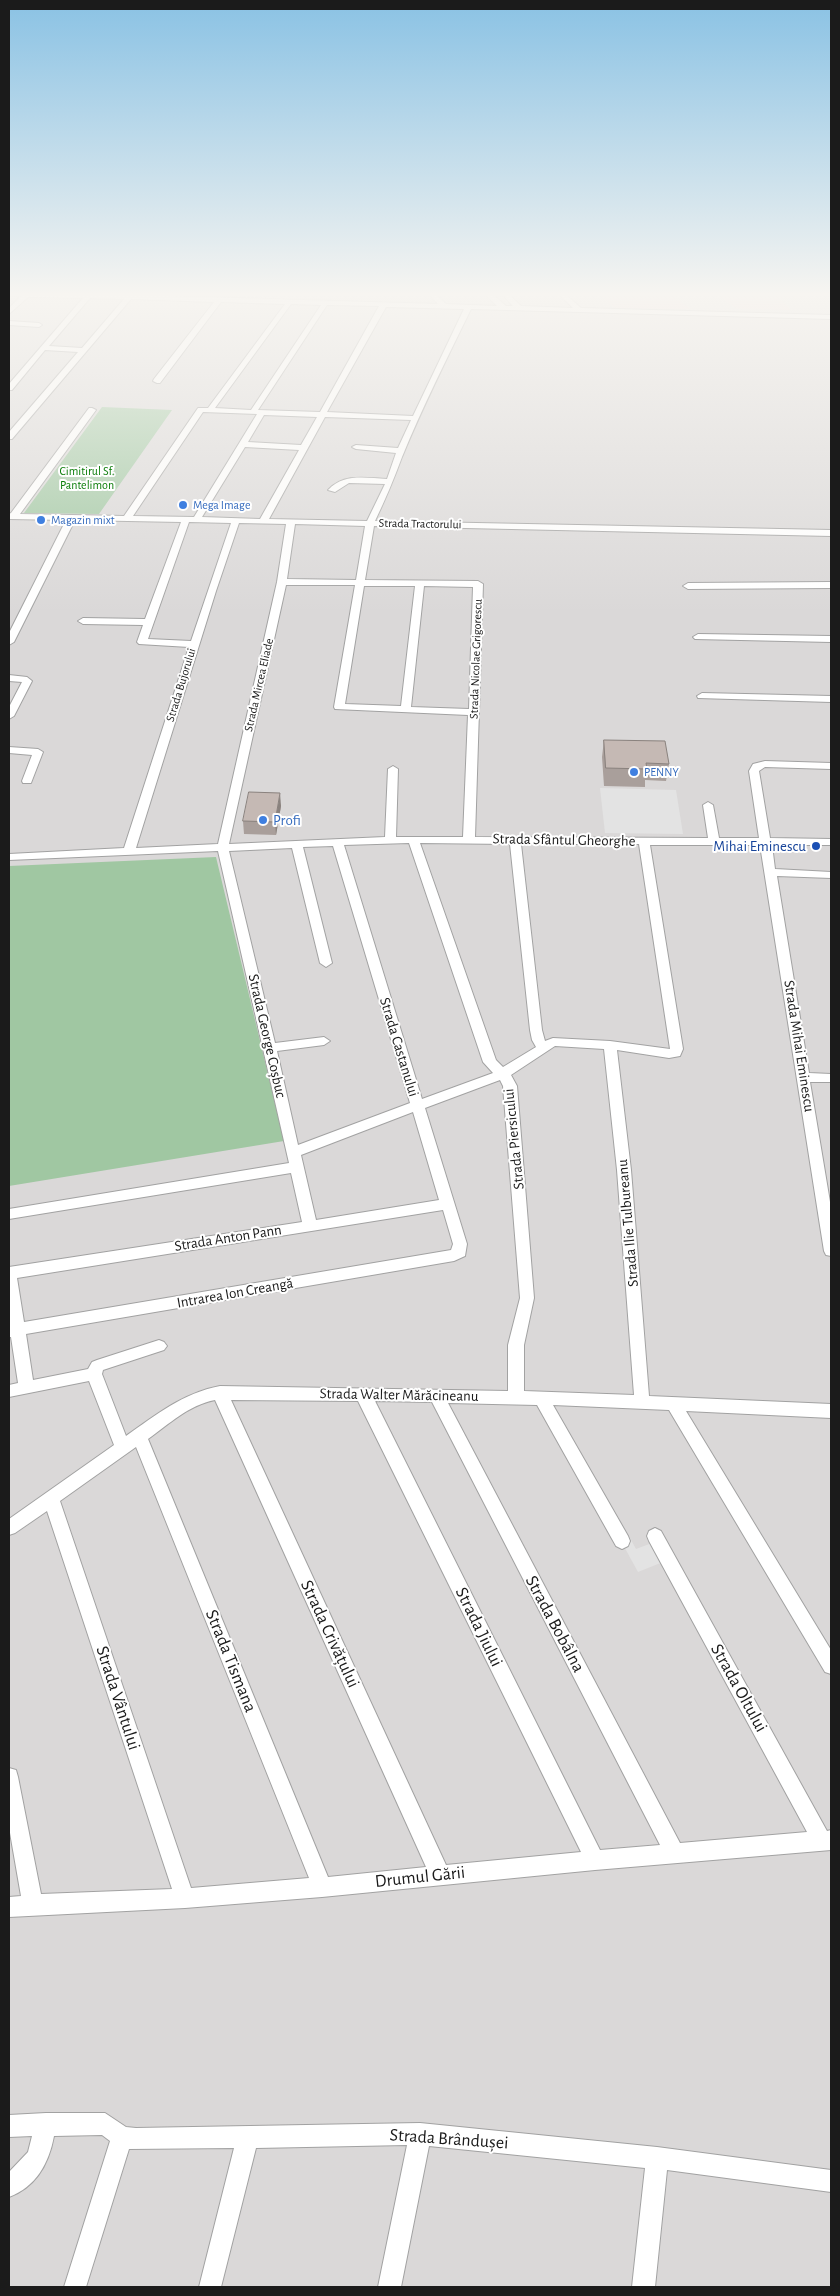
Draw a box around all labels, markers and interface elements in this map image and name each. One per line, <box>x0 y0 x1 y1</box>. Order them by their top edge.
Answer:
park label: Cimitirul Sf. Pantelimon <box>60 464 114 492</box>
place label: Mega Image <box>193 498 250 512</box>
marker: Mega Image <box>177 499 189 511</box>
place label: Magazin mixt <box>51 513 115 527</box>
marker: Magazin mixt <box>35 514 47 526</box>
street label: Strada Tractorului <box>378 516 462 532</box>
street label: Strada Nicolae Grigorescu <box>467 599 485 719</box>
street label: Strada Mircea Eliade <box>241 637 277 733</box>
street label: Strada Bujorului <box>163 647 199 723</box>
place label: PENNY <box>644 765 679 779</box>
marker: PENNY <box>628 766 640 778</box>
place label: Profi <box>273 811 301 829</box>
marker: Profi <box>257 814 269 826</box>
street label: Strada Sfântul Gheorghe <box>492 830 636 850</box>
place label: Mihai Eminescu <box>713 837 806 855</box>
marker: Mihai Eminescu <box>810 840 822 852</box>
street label: Strada George Coșbuc <box>244 972 290 1100</box>
street label: Strada Mihai Eminescu <box>780 979 818 1113</box>
street label: Strada Castanului <box>375 995 423 1099</box>
street label: Strada Piersicului <box>500 1088 528 1190</box>
street label: Strada Ilie Tulbureanu <box>613 1158 643 1288</box>
street label: Strada Anton Pann <box>173 1221 283 1255</box>
street label: Intrarea Ion Creangă <box>175 1274 295 1312</box>
street label: Strada Walter Mărăcineanu <box>319 1385 479 1405</box>
street label: Strada Bobâlna <box>520 1572 590 1676</box>
street label: Strada Crivățului <box>296 1577 364 1691</box>
street label: Strada Jiului <box>450 1584 508 1670</box>
street label: Strada Tismana <box>201 1607 261 1715</box>
street label: Strada Oltului <box>706 1640 772 1736</box>
street label: Strada Vântului <box>91 1643 145 1753</box>
street label: Drumul Gării <box>374 1862 466 1892</box>
street label: Strada Brândușei <box>389 2124 509 2154</box>

